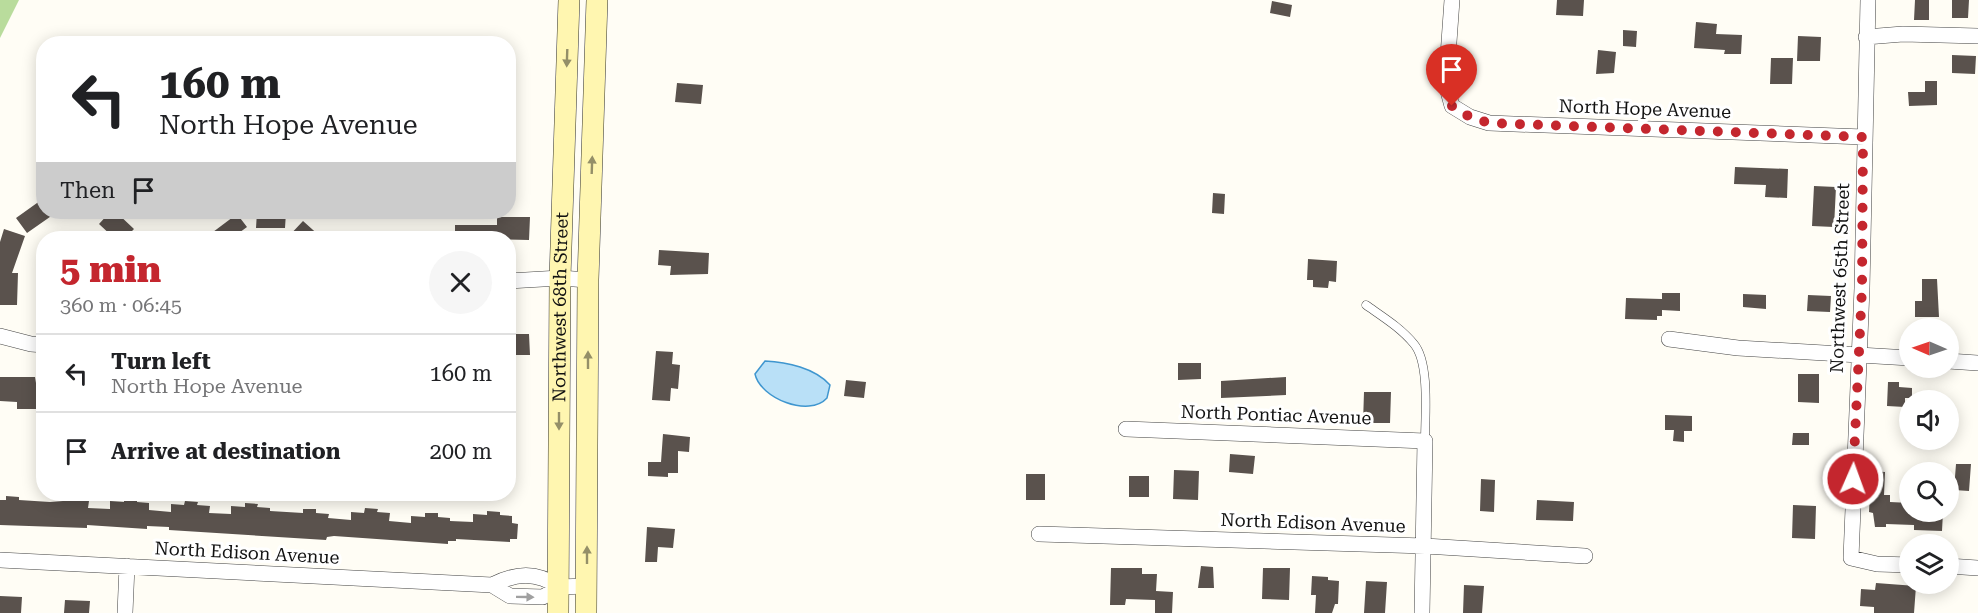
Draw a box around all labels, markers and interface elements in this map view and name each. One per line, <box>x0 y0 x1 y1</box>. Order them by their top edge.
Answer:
pin <box>1426 44 1477 106</box>
one-way arrow <box>562 49 572 68</box>
icon: arrive <box>1435 53 1468 86</box>
text: 160 m <box>159 59 281 108</box>
icon: left <box>60 60 138 138</box>
street label: North Hope Avenue <box>1558 95 1732 122</box>
text: North Hope Avenue <box>159 109 418 141</box>
one-way arrow <box>587 155 596 174</box>
icon: arrive <box>127 174 160 207</box>
text: Then <box>60 178 115 203</box>
street label: Northwest 65th Street <box>1826 182 1853 373</box>
street label: Northwest 68th Street <box>548 211 572 402</box>
text: 5 min <box>60 249 161 291</box>
button: close <box>429 251 492 314</box>
text: 360 m · 06:45 <box>60 293 182 317</box>
north arrow <box>1899 318 1959 378</box>
map controls <box>1899 318 1959 594</box>
text: Turn left <box>111 349 211 374</box>
one-way arrow <box>583 350 593 369</box>
icon: left <box>60 357 93 390</box>
text: 160 m <box>429 361 492 386</box>
text: North Hope Avenue <box>111 374 303 398</box>
button: sound <box>1899 390 1959 450</box>
street label: North Pontiac Avenue <box>1180 401 1372 428</box>
one-way arrow <box>554 412 564 431</box>
icon: arrive <box>60 435 93 468</box>
text: Arrive at destination <box>111 439 340 464</box>
text: 200 m <box>429 439 492 464</box>
position arrow <box>1821 447 1885 511</box>
button: search <box>1899 462 1959 522</box>
street label: North Edison Avenue <box>1220 509 1406 536</box>
button: layers <box>1899 534 1959 594</box>
street label: North Edison Avenue <box>154 537 340 568</box>
one-way arrow <box>582 545 592 564</box>
one-way arrow <box>516 592 535 602</box>

